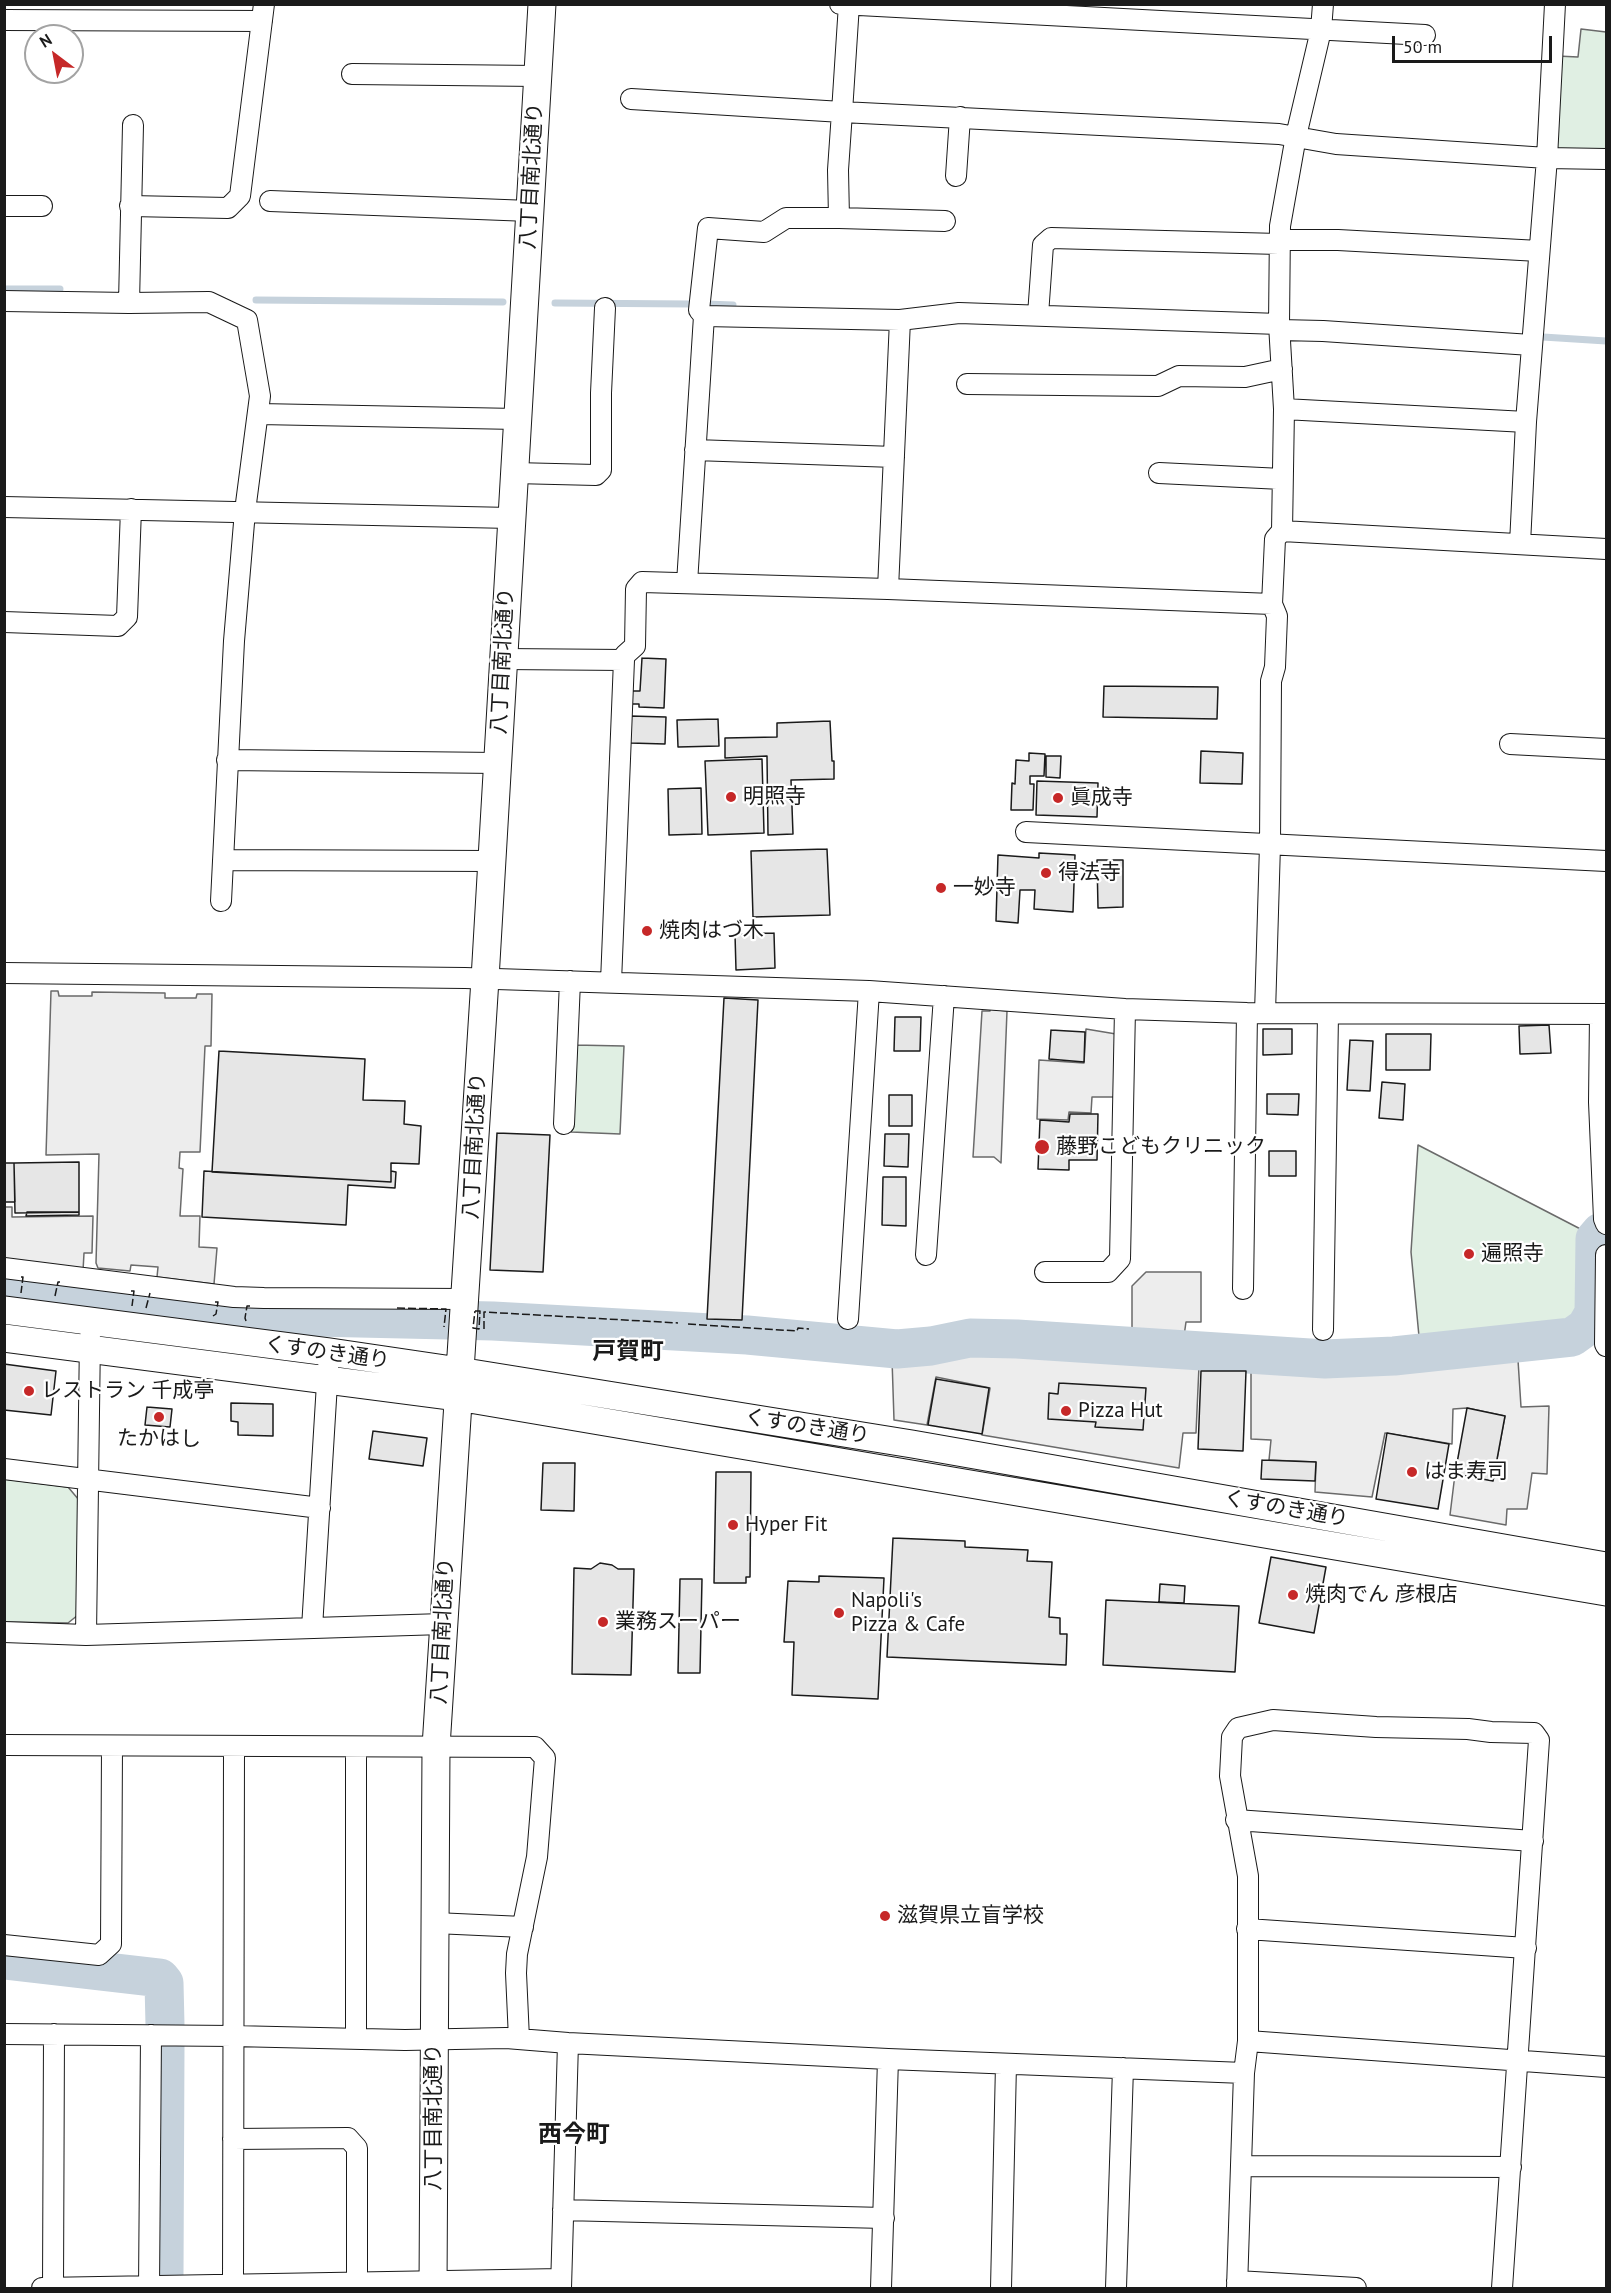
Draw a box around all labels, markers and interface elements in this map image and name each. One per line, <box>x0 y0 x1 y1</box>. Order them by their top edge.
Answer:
north arrow <box>24 24 84 84</box>
scale bar <box>1395 24 1556 62</box>
text: N <box>36 29 55 52</box>
text: 50 m <box>1403 35 1442 58</box>
street label: 八丁目南北通り <box>516 102 548 250</box>
street label: 八丁目南北通り <box>487 587 519 735</box>
place label: 明照寺 <box>743 784 806 810</box>
place label: 眞成寺 <box>1070 785 1133 811</box>
marker: 明照寺 <box>724 790 738 804</box>
marker: 眞成寺 <box>1051 791 1065 805</box>
place label: 得法寺 <box>1058 860 1121 886</box>
marker: 得法寺 <box>1039 866 1053 880</box>
place label: 一妙寺 <box>953 875 1016 901</box>
marker: 一妙寺 <box>934 881 948 895</box>
place label: 焼肉はづ木 <box>659 918 764 944</box>
marker: 焼肉はづ木 <box>640 924 654 938</box>
street label: 八丁目南北通り <box>459 1072 491 1220</box>
place label: 藤野こどもクリニック <box>1056 1134 1266 1160</box>
marker: 藤野こどもクリニック <box>1033 1138 1051 1156</box>
place label: 遍照寺 <box>1481 1241 1544 1267</box>
marker: 遍照寺 <box>1462 1247 1476 1261</box>
street label: くすのき通り <box>263 1332 391 1374</box>
district label: 戸賀町 <box>592 1338 664 1366</box>
place label: レストラン 千成亭 <box>41 1378 215 1404</box>
marker: レストラン 千成亭 <box>22 1384 36 1398</box>
place label: Pizza Hut <box>1078 1398 1163 1424</box>
marker: Pizza Hut <box>1059 1404 1073 1418</box>
street label: くすのき通り <box>743 1405 871 1449</box>
marker: たかはし <box>152 1410 166 1424</box>
place label: たかはし <box>117 1426 201 1452</box>
place label: はま寿司 <box>1424 1459 1508 1485</box>
marker: はま寿司 <box>1405 1465 1419 1479</box>
street label: くすのき通り <box>1222 1486 1350 1532</box>
place label: Hyper Fit <box>745 1512 827 1538</box>
marker: Hyper Fit <box>726 1518 740 1532</box>
street label: 八丁目南北通り <box>427 1557 459 1705</box>
place label: 焼肉でん 彦根店 <box>1305 1582 1458 1608</box>
place label: Napoli's Pizza & Cafe <box>851 1588 965 1638</box>
marker: 焼肉でん 彦根店 <box>1286 1588 1300 1602</box>
marker: Napoli's Pizza & Cafe <box>832 1606 846 1620</box>
place label: 業務スーパー <box>615 1609 741 1635</box>
marker: 業務スーパー <box>596 1615 610 1629</box>
place label: 滋賀県立盲学校 <box>897 1903 1044 1929</box>
marker: 滋賀県立盲学校 <box>878 1909 892 1923</box>
street label: 八丁目南北通り <box>421 2044 447 2190</box>
district label: 西今町 <box>538 2121 610 2149</box>

